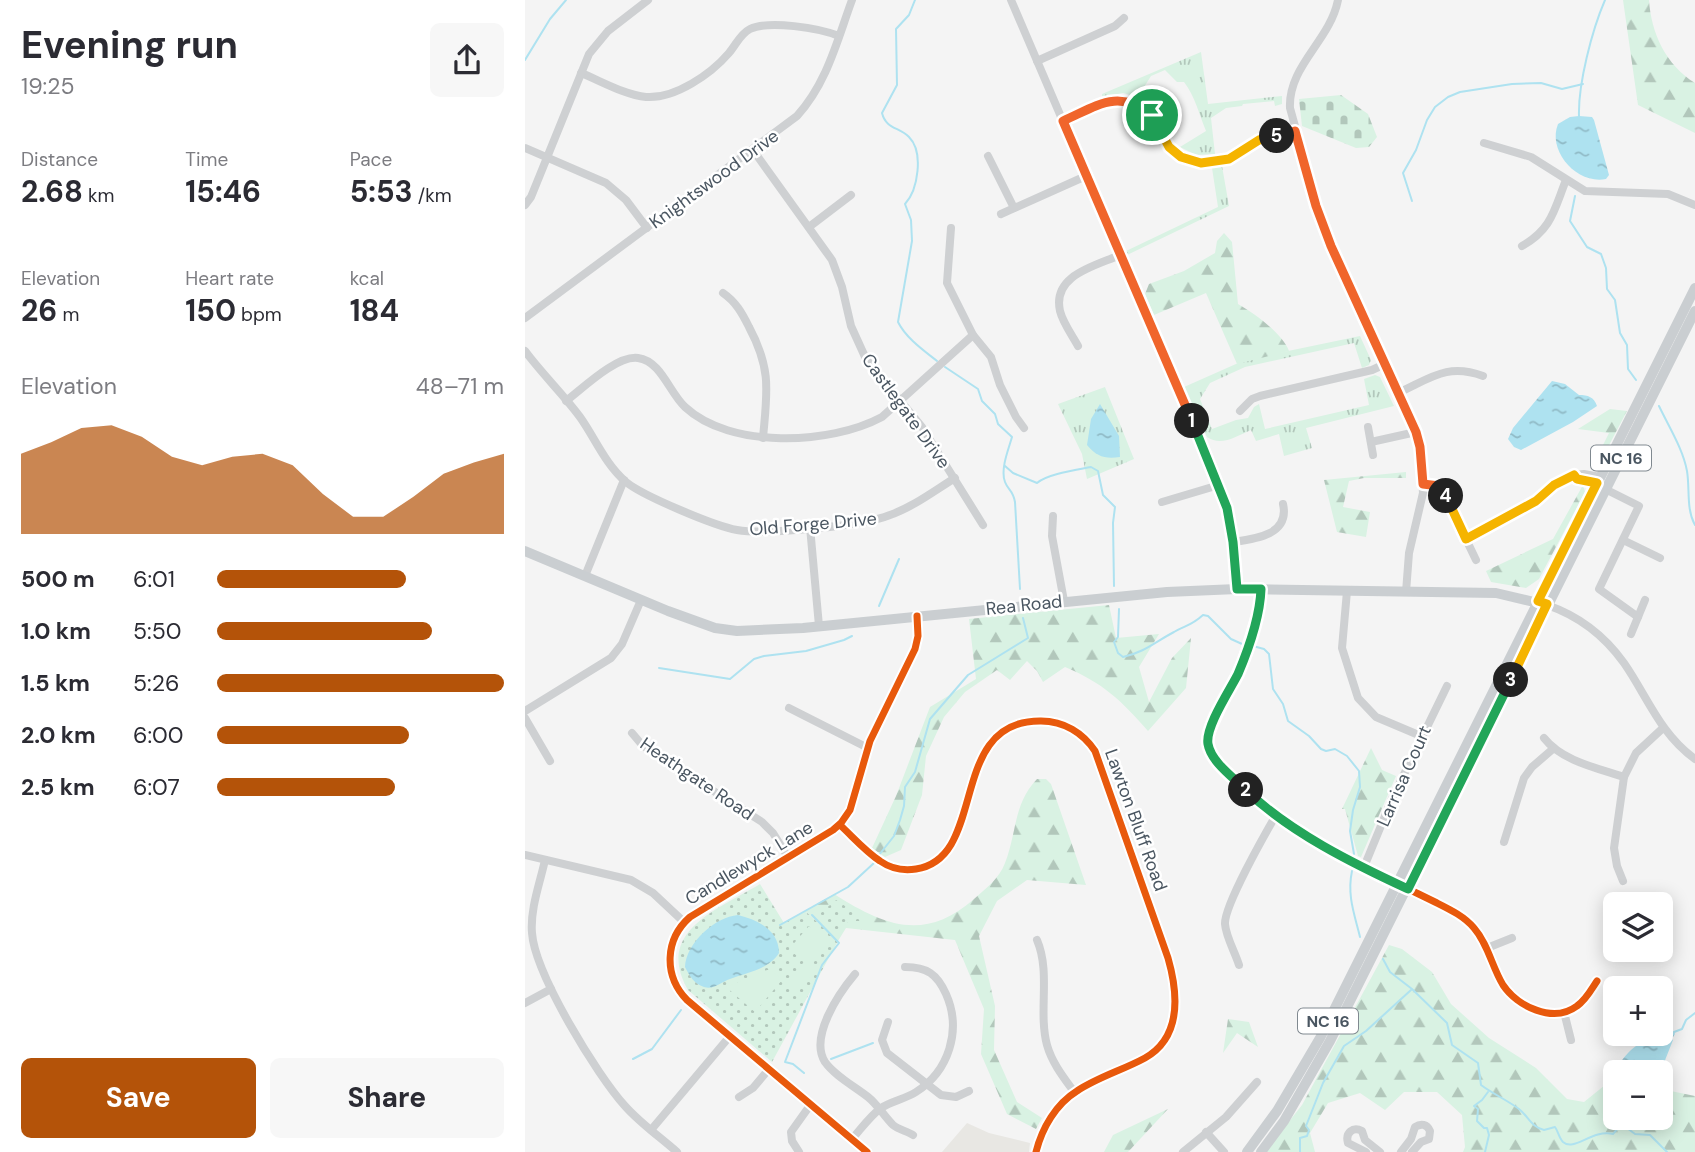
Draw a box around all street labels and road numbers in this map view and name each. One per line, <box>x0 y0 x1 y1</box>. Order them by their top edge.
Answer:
street label: Knightswood Drive <box>644 124 784 234</box>
street label: Castlegate Drive <box>856 349 956 473</box>
road number: NC 16 <box>1591 446 1651 471</box>
street label: Old Forge Drive <box>748 506 878 542</box>
street label: Rea Road <box>985 589 1063 621</box>
street label: Larrisa Court <box>1371 722 1437 830</box>
street label: Heathgate Road <box>635 732 759 826</box>
street label: Lawton Bluff Road <box>1099 746 1173 894</box>
street label: Candlewyck Lane <box>681 815 817 911</box>
road number: NC 16 <box>1298 1009 1358 1034</box>

